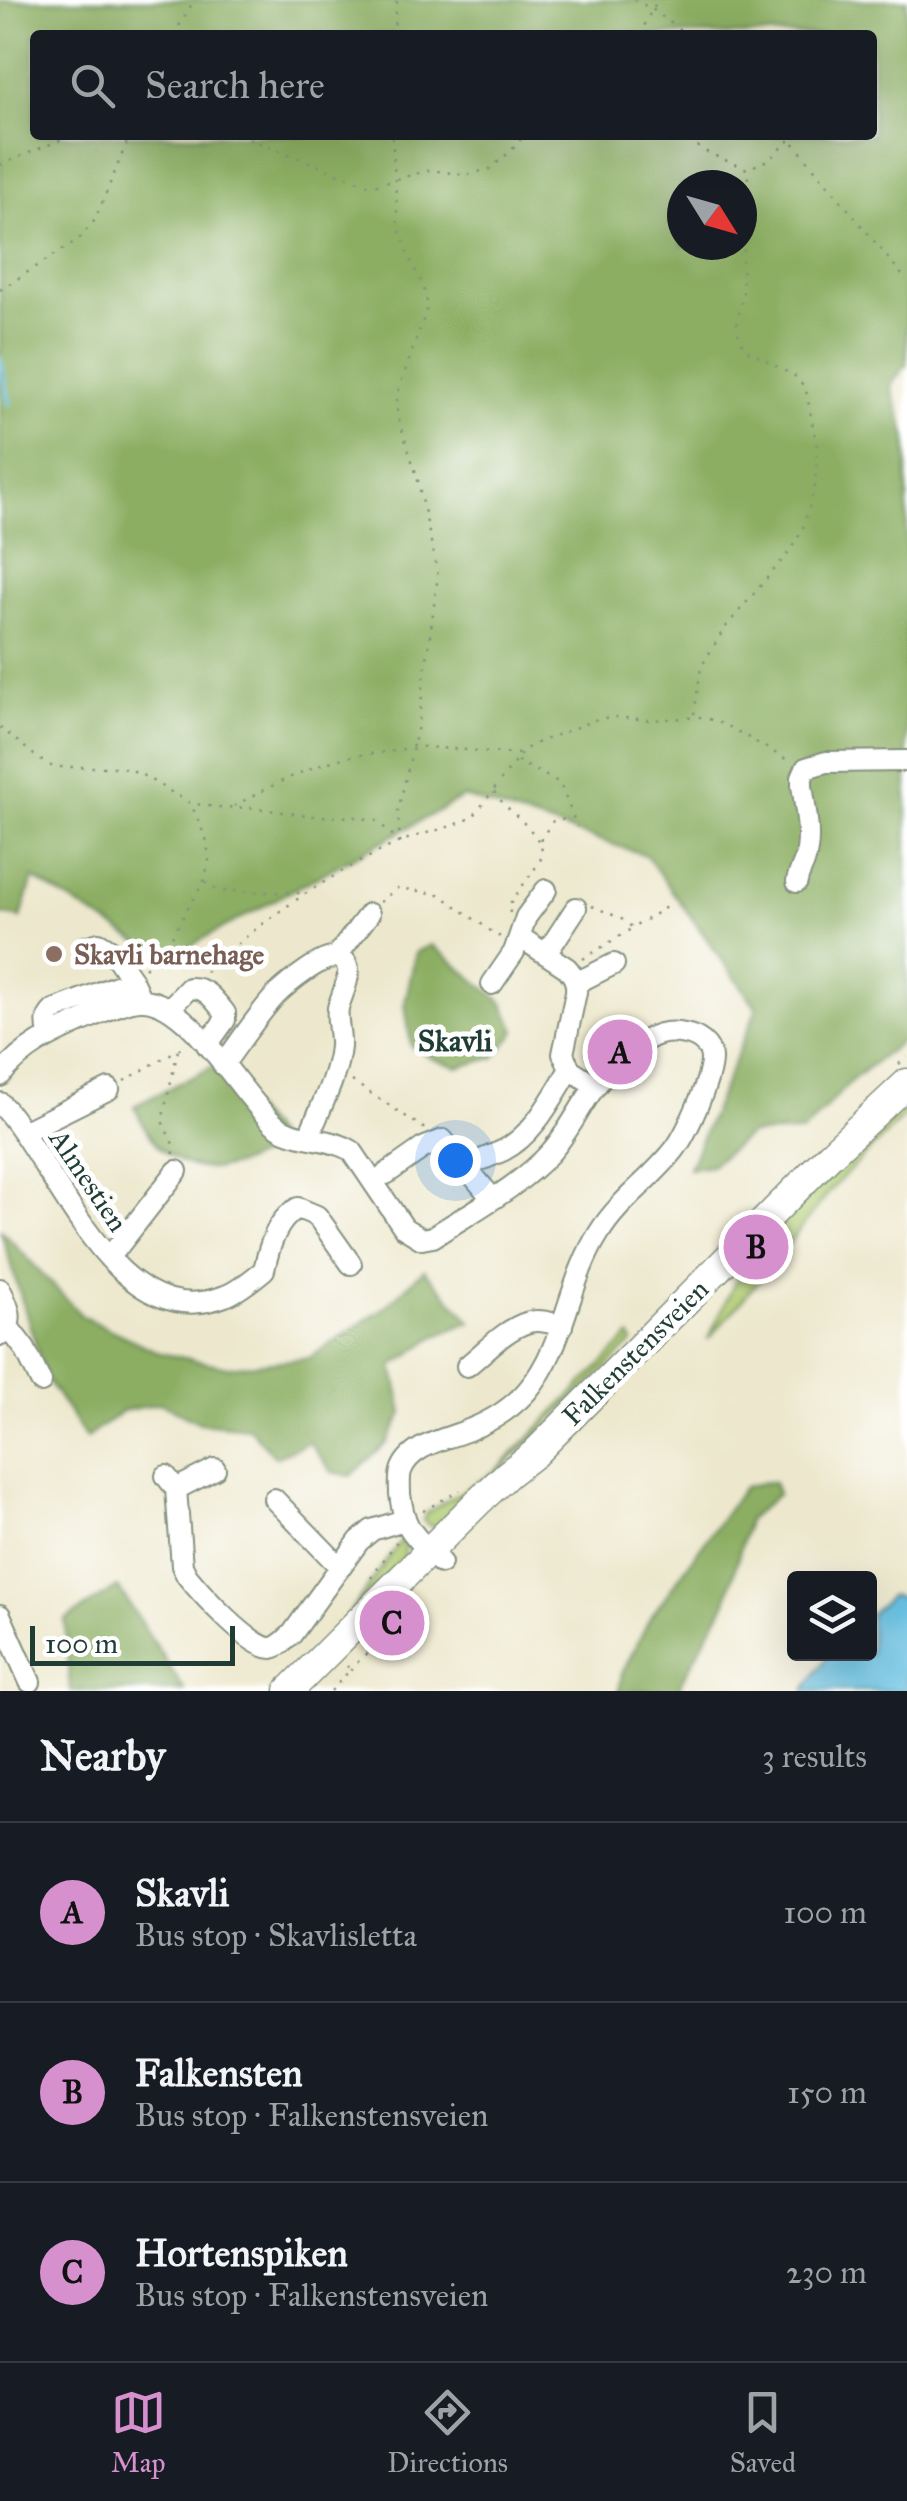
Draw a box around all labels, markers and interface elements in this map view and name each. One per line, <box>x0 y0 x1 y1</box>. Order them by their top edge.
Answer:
search box <box>30 30 877 140</box>
icon: search <box>65 58 120 113</box>
text: Search here <box>145 62 325 108</box>
north arrow <box>667 170 757 260</box>
place label: Skavli barnehage <box>74 937 264 972</box>
marker: Skavli barnehage <box>43 943 65 965</box>
pin: A <box>588 1014 652 1090</box>
district label: Skavli <box>418 1023 493 1059</box>
street label: Almestien <box>41 1122 136 1238</box>
your location <box>430 1135 481 1186</box>
pin: B <box>724 1210 788 1284</box>
street label: Falkenstensveien <box>555 1272 716 1433</box>
map controls <box>787 1571 877 1661</box>
button: layers <box>787 1571 877 1661</box>
pin: C <box>360 1586 424 1660</box>
scale bar <box>30 1621 235 1666</box>
text: 100 m <box>45 1626 118 1661</box>
text: Nearby <box>40 1730 165 1782</box>
text: 3 results <box>762 1737 867 1776</box>
text: Skavli <box>135 1870 229 1916</box>
text: A <box>62 1893 83 1932</box>
text: 100 m <box>783 1893 867 1932</box>
text: Bus stop · Skavlisletta <box>135 1916 417 1955</box>
text: Falkensten <box>135 2050 303 2096</box>
text: B <box>62 2073 83 2112</box>
text: 150 m <box>787 2073 867 2112</box>
text: Bus stop · Falkenstensveien <box>135 2096 488 2135</box>
text: Hortenspiken <box>135 2230 348 2276</box>
text: C <box>62 2253 83 2292</box>
text: 230 m <box>786 2253 867 2292</box>
text: Bus stop · Falkenstensveien <box>135 2276 488 2315</box>
tab: Map <box>111 2385 166 2480</box>
tab: Directions <box>387 2385 508 2480</box>
tab: Saved <box>730 2385 796 2480</box>

